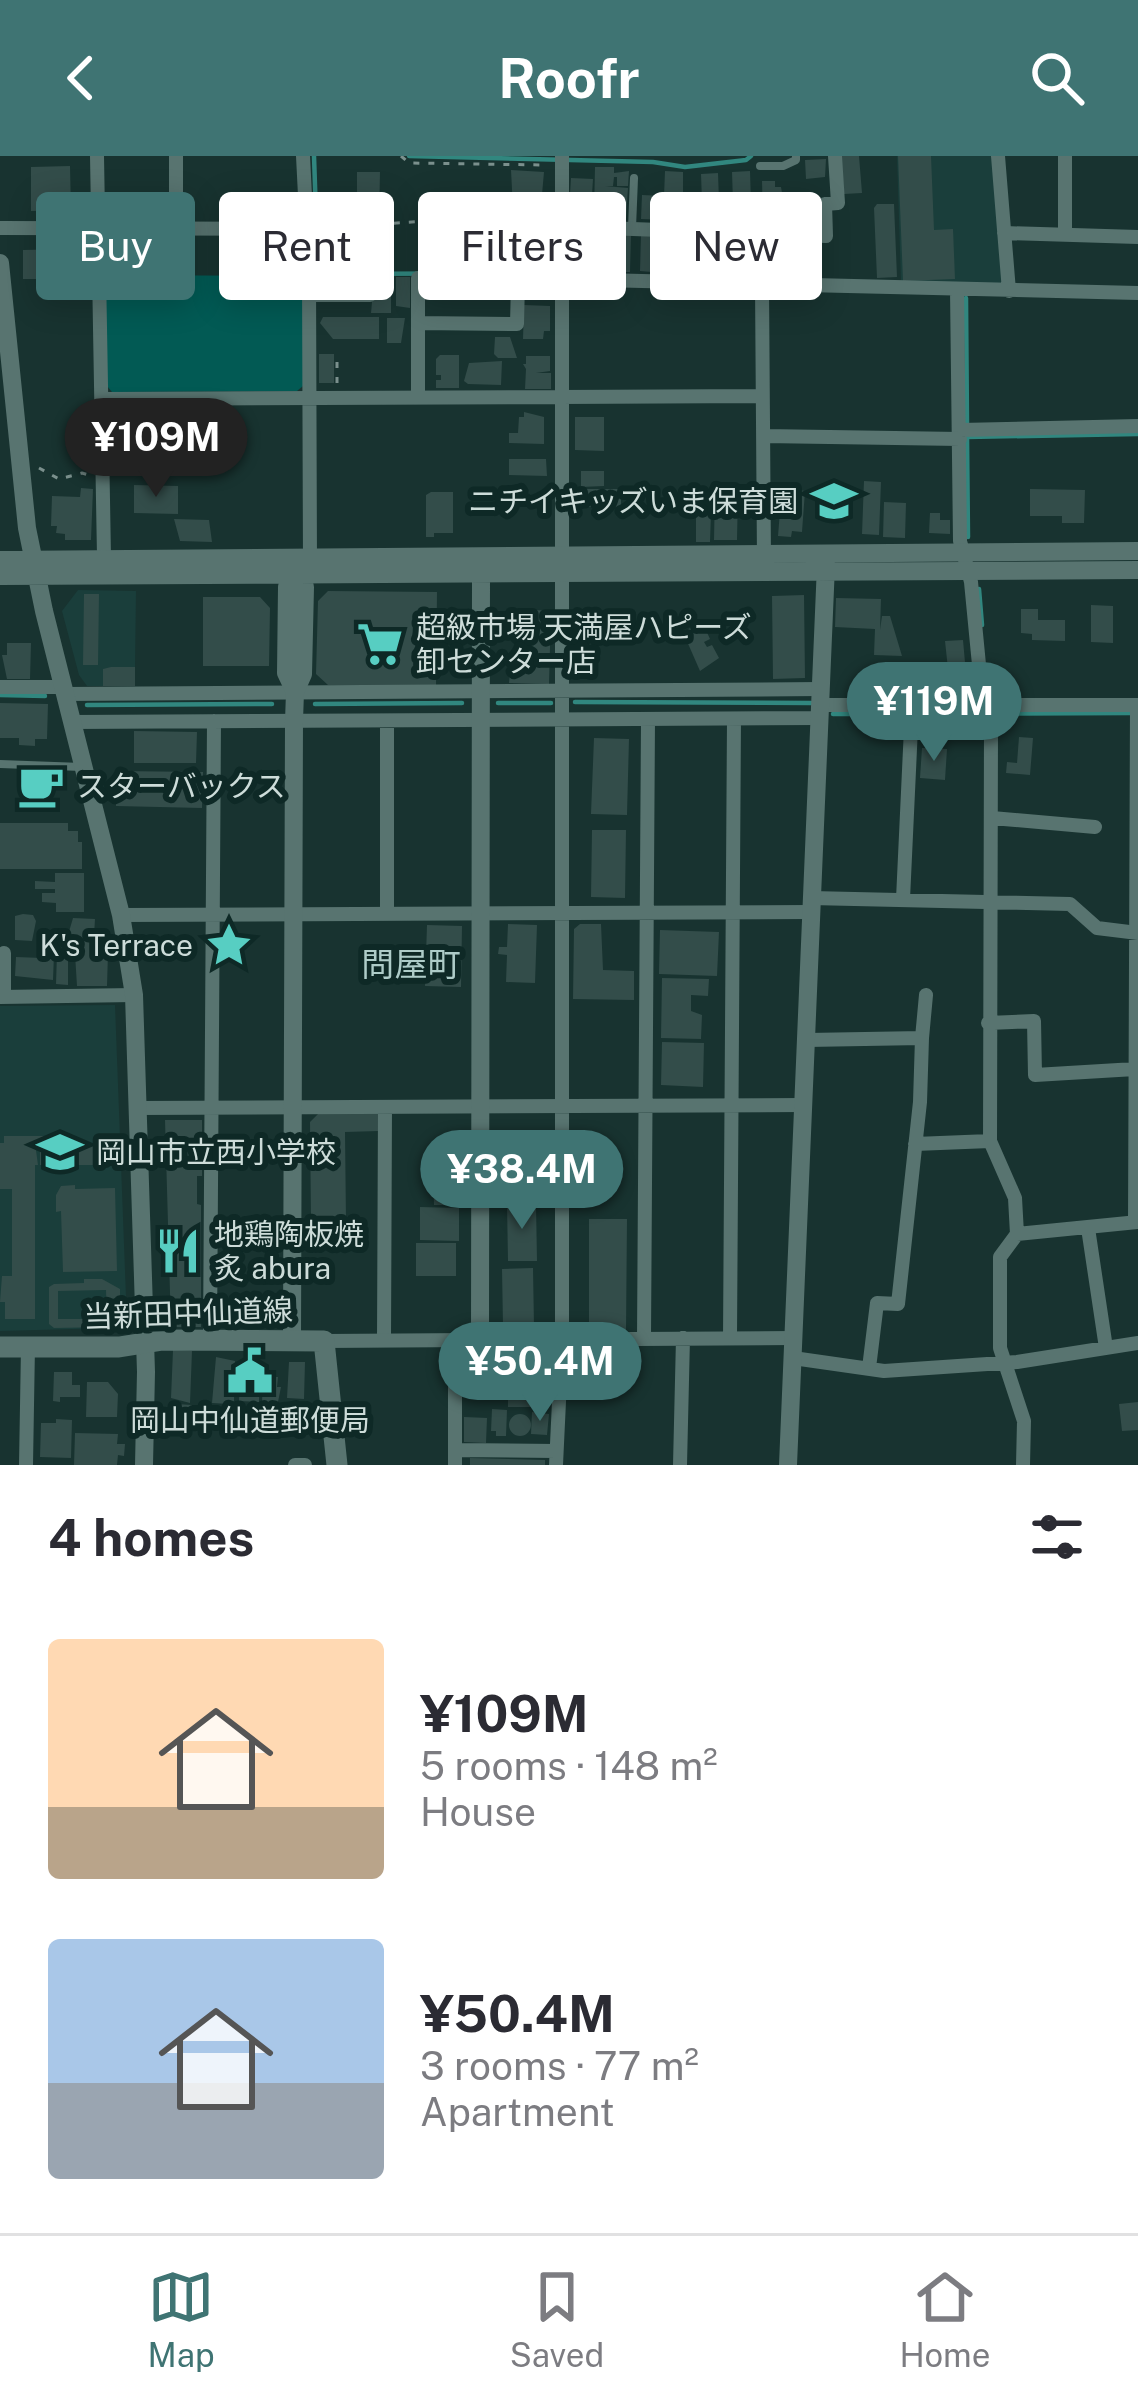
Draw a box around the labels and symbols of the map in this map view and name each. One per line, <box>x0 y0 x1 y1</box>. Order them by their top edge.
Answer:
pin: ¥109M <box>72 398 240 500</box>
school or university icon: ニチイキッズいま保育園 <box>809 476 859 526</box>
place label: ニチイキッズいま保育園 <box>468 483 798 519</box>
place label: 超級市場 天満屋ハピーズ 卸センター店 <box>416 609 752 679</box>
supermarket icon: 超級市場 天満屋ハピーズ 卸センター店 <box>355 619 405 669</box>
pin: ¥119M <box>850 662 1018 764</box>
cafe icon: スターバックス <box>16 761 66 811</box>
place label: スターバックス <box>77 768 286 804</box>
place icon: K's Terrace <box>204 920 254 970</box>
place label: K's Terrace <box>40 927 193 963</box>
district label: 問屋町 <box>362 945 461 983</box>
school or university icon: 岡山市立西小学校 <box>35 1127 85 1177</box>
pin: ¥38.4M <box>424 1130 620 1232</box>
place label: 岡山市立西小学校 <box>96 1134 336 1170</box>
place label: 地鶏陶板焼 炙 abura <box>214 1216 364 1286</box>
restaurant icon: 地鶏陶板焼 炙 abura <box>153 1226 203 1276</box>
street label: 当新田中仙道線 <box>82 1291 294 1335</box>
pin: ¥50.4M <box>442 1322 638 1424</box>
public building icon: 岡山中仙道郵便局 <box>225 1346 275 1396</box>
place label: 岡山中仙道郵便局 <box>130 1402 370 1438</box>

